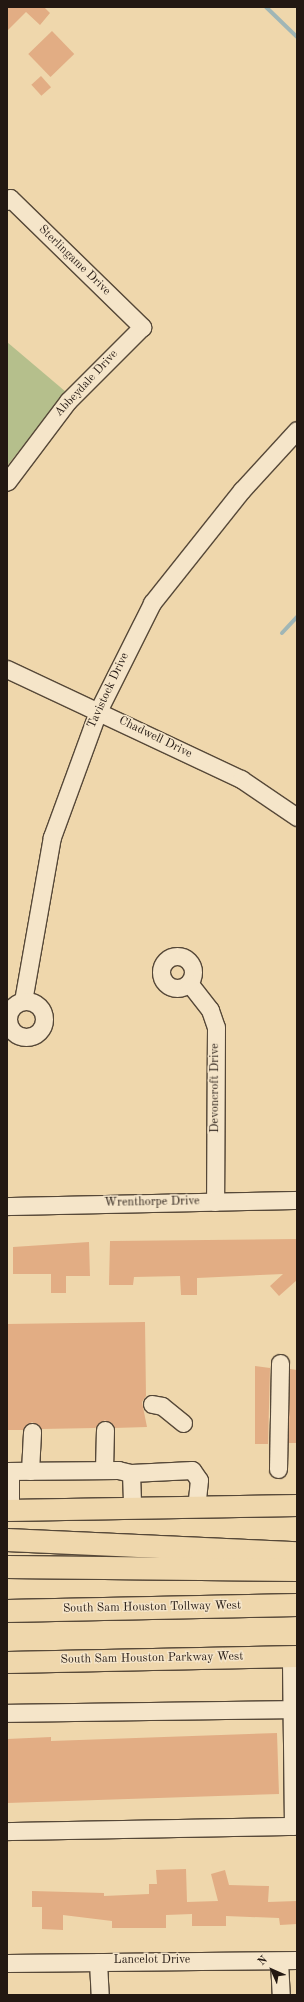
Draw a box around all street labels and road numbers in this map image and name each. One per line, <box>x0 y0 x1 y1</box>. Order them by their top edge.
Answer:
street label: Sterlingame Drive <box>35 223 113 299</box>
street label: Abbeydale Drive <box>52 348 122 420</box>
street label: Tavistock Drive <box>85 651 133 731</box>
street label: Chadwell Drive <box>116 714 194 762</box>
street label: Devoncroft Drive <box>209 1043 223 1133</box>
street label: Wrenthorpe Drive <box>104 1195 200 1211</box>
street label: South Sam Houston Tollway West <box>63 1599 241 1617</box>
street label: South Sam Houston Parkway West <box>60 1650 244 1668</box>
street label: Lancelot Drive <box>114 1954 190 1968</box>

